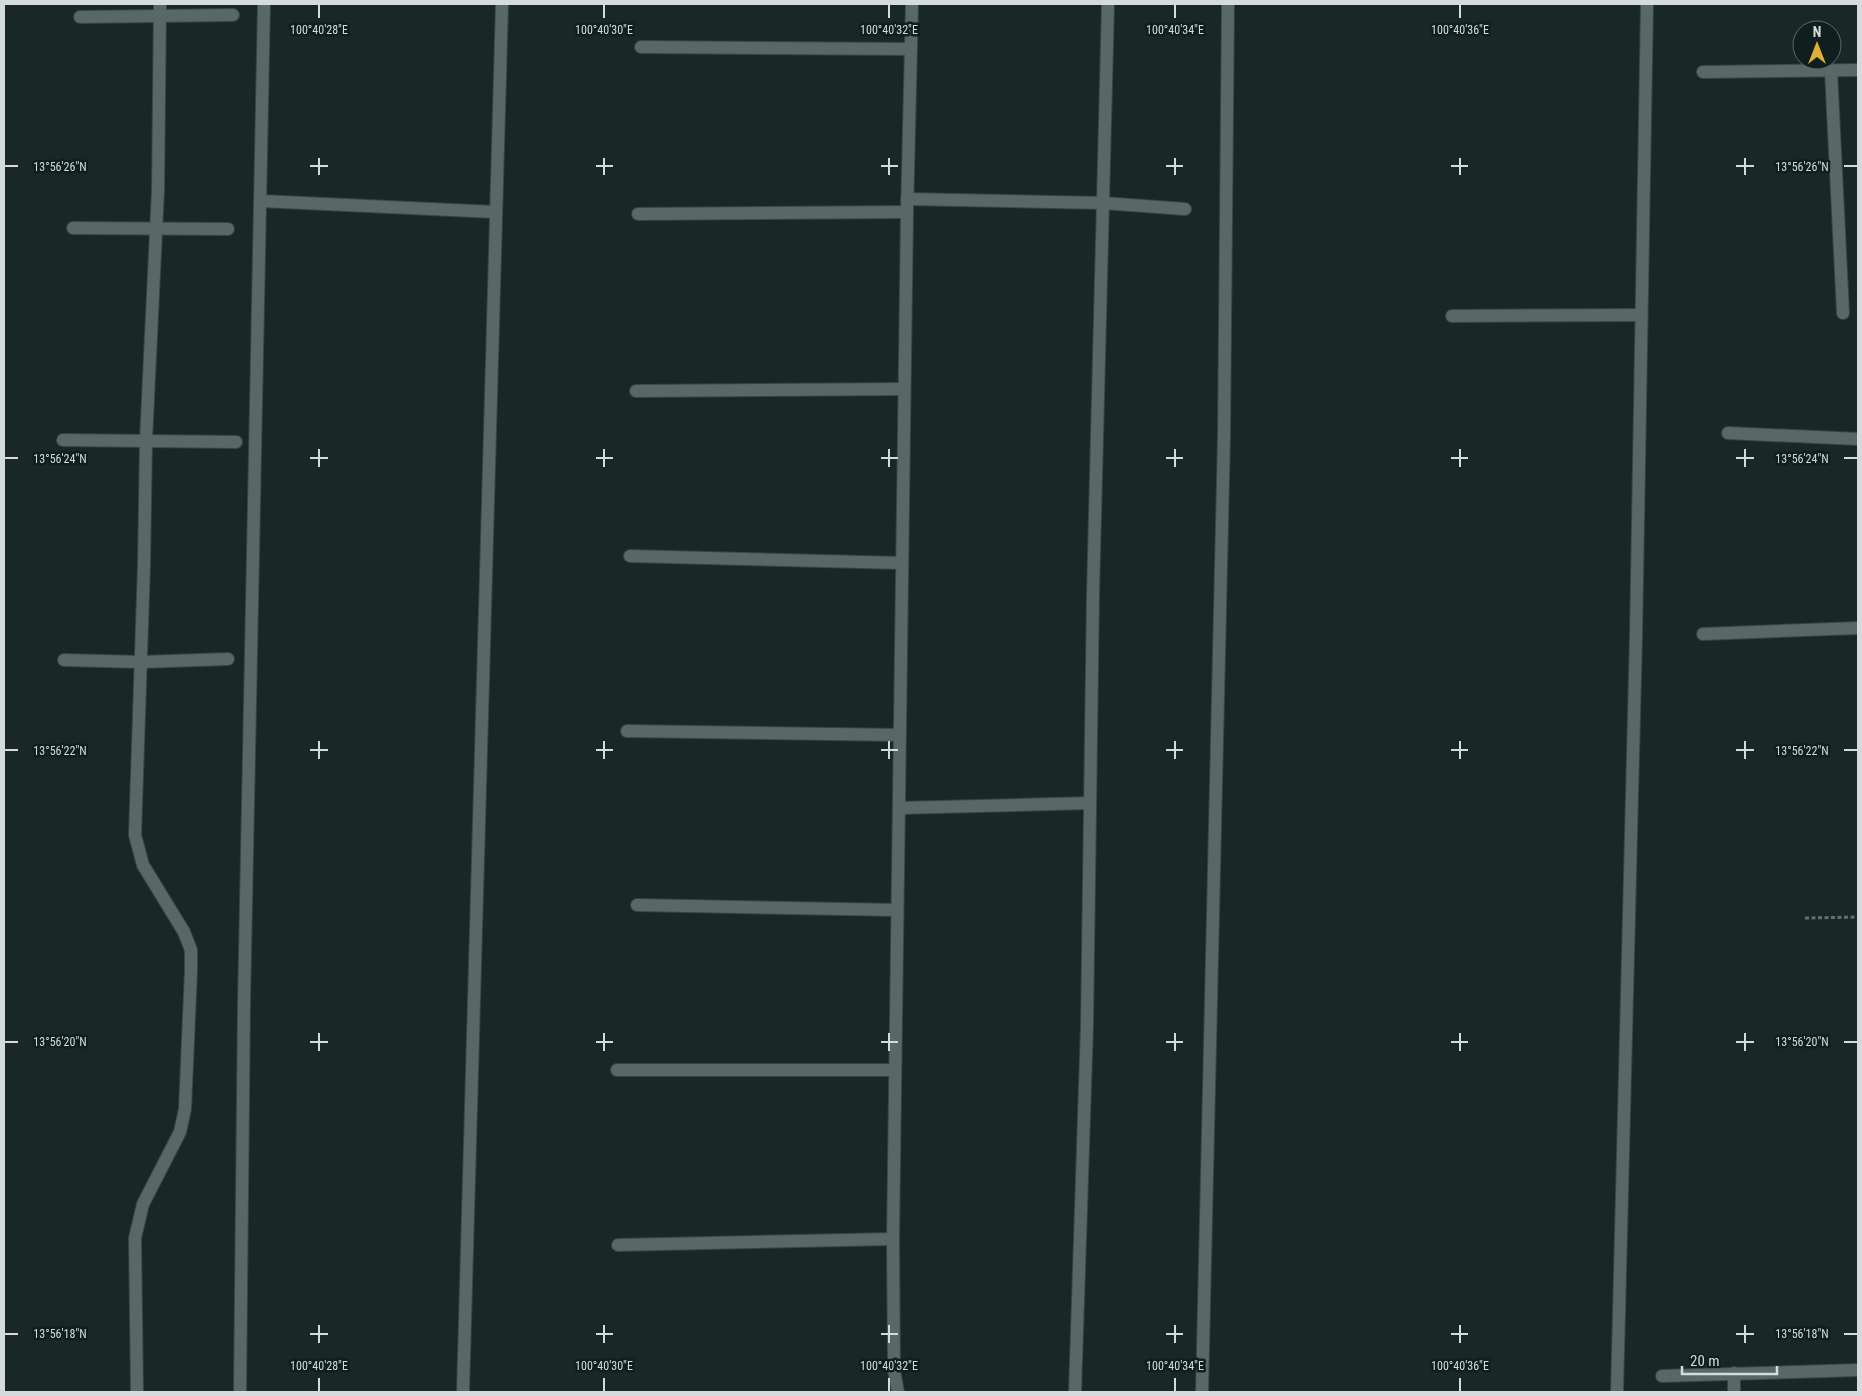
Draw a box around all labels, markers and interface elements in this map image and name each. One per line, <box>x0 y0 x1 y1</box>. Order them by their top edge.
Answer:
north arrow <box>1792 20 1842 70</box>
text: 100°40'28"E <box>290 23 348 37</box>
text: 100°40'30"E <box>575 23 633 37</box>
text: 100°40'32"E <box>860 23 918 37</box>
text: 100°40'34"E <box>1146 23 1204 37</box>
text: 100°40'36"E <box>1431 23 1489 37</box>
text: N <box>1813 24 1821 40</box>
text: 13°56'26"N <box>33 160 87 174</box>
text: 13°56'26"N <box>1775 160 1829 174</box>
text: 13°56'24"N <box>33 452 87 466</box>
text: 13°56'24"N <box>1775 452 1829 466</box>
text: 13°56'22"N <box>33 744 87 758</box>
text: 13°56'22"N <box>1775 744 1829 758</box>
text: 13°56'20"N <box>33 1035 87 1049</box>
text: 13°56'20"N <box>1775 1035 1829 1049</box>
text: 13°56'18"N <box>33 1327 87 1341</box>
text: 13°56'18"N <box>1775 1327 1829 1341</box>
scale bar <box>1682 1344 1777 1376</box>
text: 20 m <box>1690 1352 1720 1370</box>
text: 100°40'28"E <box>290 1359 348 1373</box>
text: 100°40'30"E <box>575 1359 633 1373</box>
text: 100°40'32"E <box>860 1359 918 1373</box>
text: 100°40'34"E <box>1146 1359 1204 1373</box>
text: 100°40'36"E <box>1431 1359 1489 1373</box>

